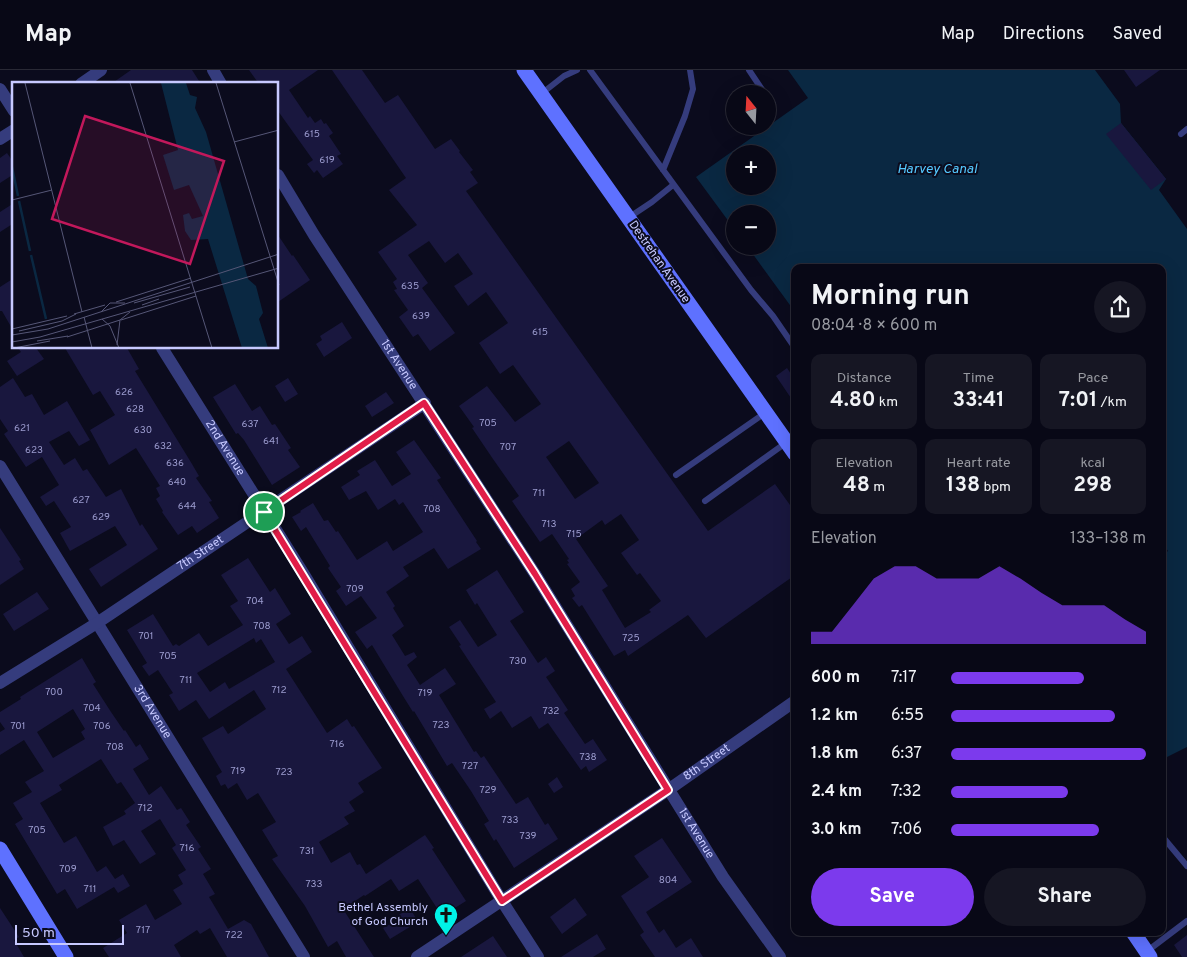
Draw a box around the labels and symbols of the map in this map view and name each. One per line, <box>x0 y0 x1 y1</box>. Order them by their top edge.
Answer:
inset map <box>12 82 279 349</box>
north arrow <box>726 85 776 135</box>
house number: 615 <box>304 128 320 141</box>
house number: 619 <box>319 154 335 167</box>
water label: Harvey Canal <box>897 161 979 178</box>
street label: Destrehan Avenue <box>625 218 693 306</box>
house number: 635 <box>401 280 419 293</box>
house number: 639 <box>412 310 430 323</box>
house number: 615 <box>532 326 548 339</box>
street label: 1st Avenue <box>376 337 421 393</box>
house number: 626 <box>115 386 133 399</box>
house number: 628 <box>126 403 144 416</box>
street label: 2nd Avenue <box>201 417 248 479</box>
house number: 705 <box>479 417 497 430</box>
house number: 637 <box>241 418 259 431</box>
house number: 621 <box>14 422 30 435</box>
house number: 630 <box>134 424 152 437</box>
house number: 641 <box>263 435 279 448</box>
house number: 632 <box>154 440 172 453</box>
house number: 707 <box>500 441 516 454</box>
house number: 623 <box>25 444 43 457</box>
house number: 636 <box>166 457 184 470</box>
house number: 640 <box>168 476 186 489</box>
house number: 711 <box>533 487 545 500</box>
pin <box>243 491 285 533</box>
house number: 627 <box>72 494 90 507</box>
house number: 644 <box>178 500 196 513</box>
house number: 708 <box>423 503 441 516</box>
house number: 629 <box>92 511 110 524</box>
house number: 713 <box>541 518 557 531</box>
house number: 715 <box>566 528 582 541</box>
street label: 7th Street <box>174 532 227 575</box>
house number: 709 <box>346 583 364 596</box>
house number: 704 <box>246 595 264 608</box>
house number: 708 <box>253 620 271 633</box>
house number: 701 <box>138 630 154 643</box>
house number: 725 <box>622 632 640 645</box>
house number: 705 <box>159 650 177 663</box>
house number: 730 <box>509 655 527 668</box>
house number: 711 <box>180 674 192 687</box>
street label: 3rd Avenue <box>129 682 175 742</box>
house number: 712 <box>271 684 287 697</box>
house number: 700 <box>45 686 63 699</box>
house number: 719 <box>417 687 433 700</box>
house number: 704 <box>83 702 101 715</box>
house number: 732 <box>542 705 560 718</box>
house number: 723 <box>432 719 450 732</box>
house number: 701 <box>10 720 26 733</box>
house number: 706 <box>93 720 111 733</box>
house number: 716 <box>329 738 345 751</box>
house number: 708 <box>106 741 124 754</box>
street label: 8th Street <box>680 741 734 785</box>
house number: 738 <box>579 751 597 764</box>
house number: 727 <box>462 760 478 773</box>
house number: 719 <box>230 765 246 778</box>
house number: 723 <box>275 766 293 779</box>
house number: 729 <box>479 784 497 797</box>
house number: 712 <box>137 802 153 815</box>
street label: 1st Avenue <box>674 805 718 862</box>
house number: 733 <box>501 814 519 827</box>
house number: 705 <box>28 824 46 837</box>
house number: 739 <box>520 830 536 843</box>
house number: 716 <box>179 842 195 855</box>
house number: 731 <box>300 845 314 858</box>
house number: 709 <box>59 863 77 876</box>
house number: 804 <box>659 874 677 887</box>
house number: 733 <box>305 878 323 891</box>
house number: 711 <box>84 883 96 896</box>
place label: Bethel Assembly of God Church <box>338 900 428 930</box>
church icon: Bethel Assembly of God Church <box>433 902 459 936</box>
scale bar <box>15 922 124 945</box>
house number: 717 <box>136 924 150 937</box>
house number: 722 <box>225 929 243 942</box>

